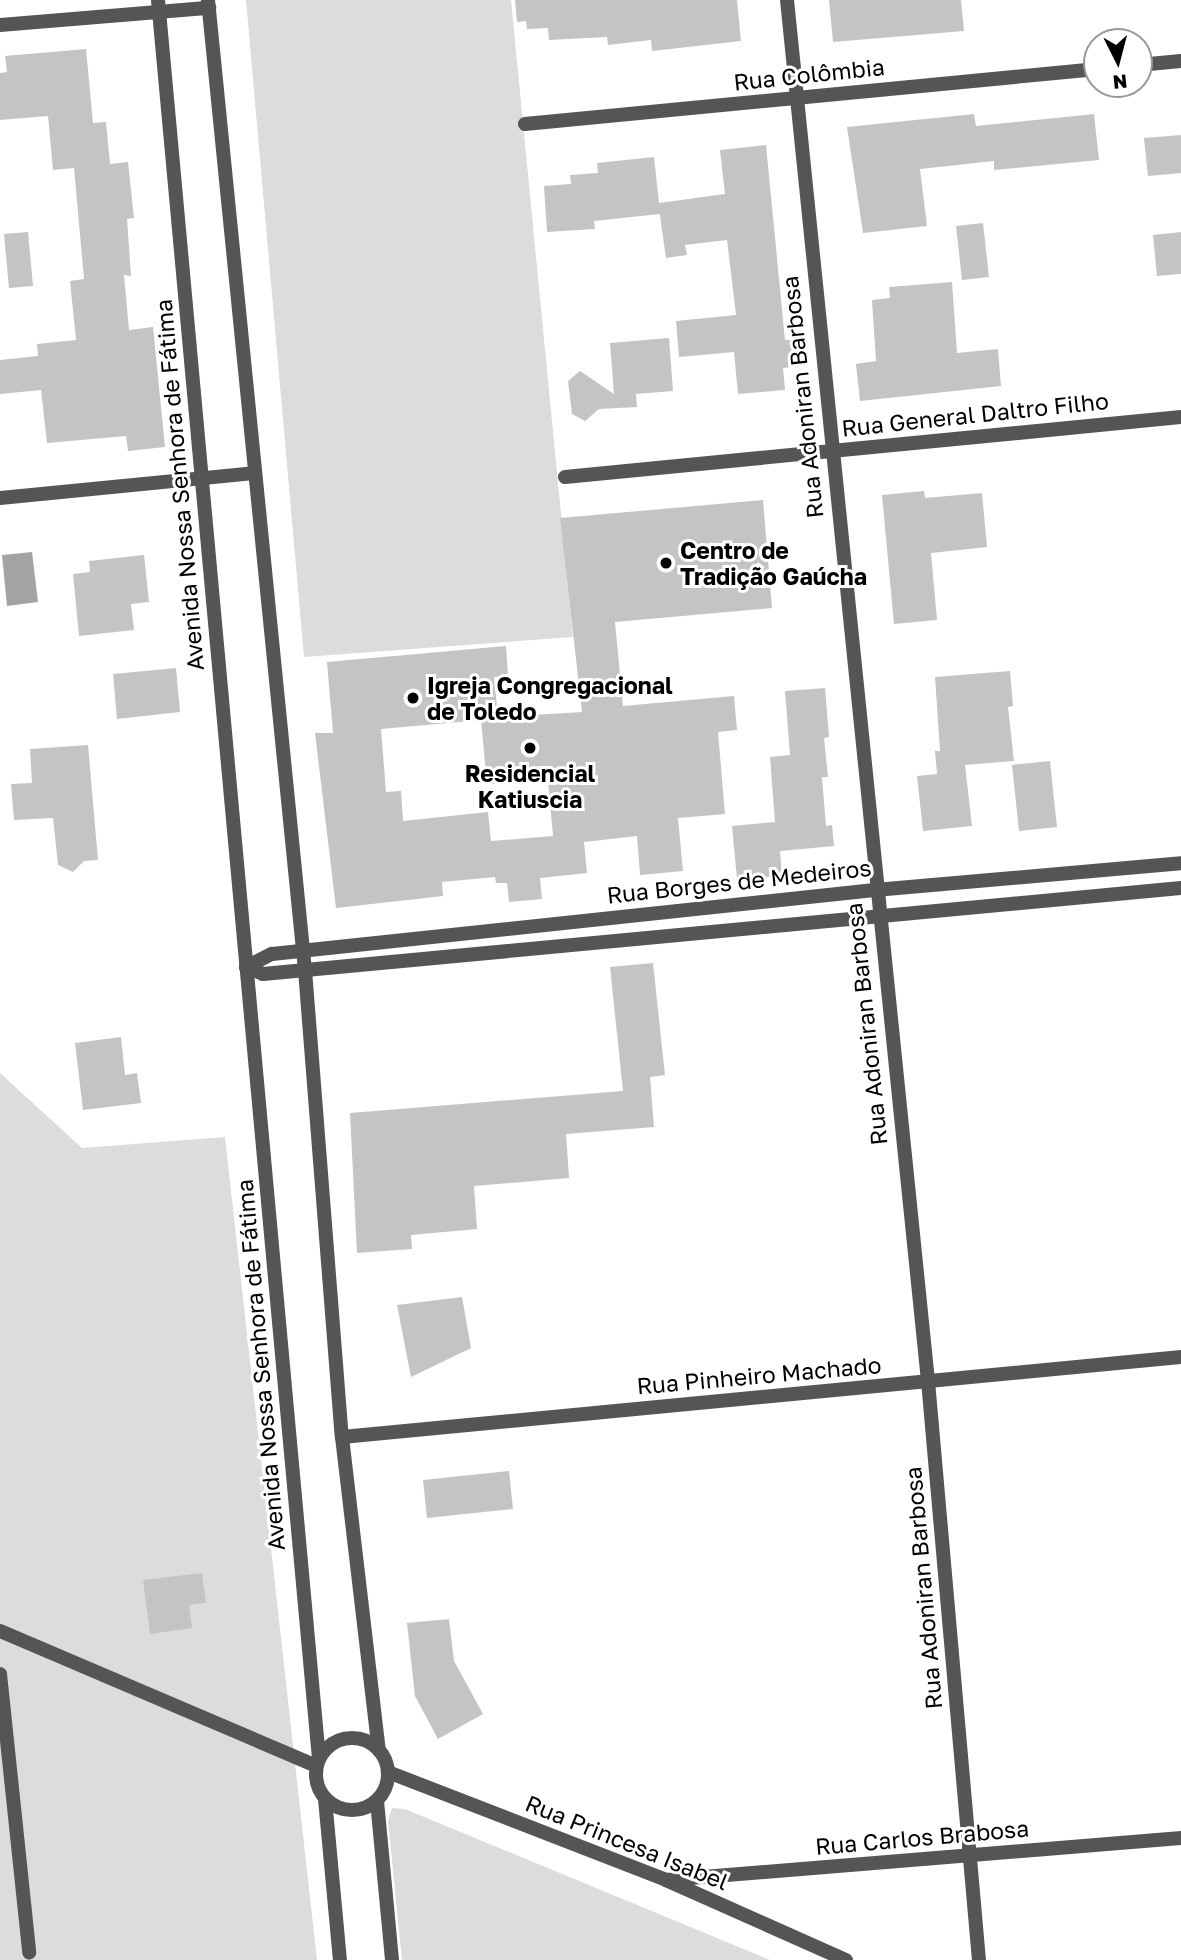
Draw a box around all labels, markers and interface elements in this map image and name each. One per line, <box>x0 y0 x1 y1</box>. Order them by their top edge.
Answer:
north arrow <box>1083 28 1153 98</box>
street label: Rua Colômbia <box>732 52 886 96</box>
text: N <box>1112 70 1128 95</box>
street label: Rua Adoniran Barbosa <box>776 275 828 519</box>
street label: Avenida Nossa Senhora de Fátima <box>149 298 209 672</box>
street label: Rua General Daltro Filho <box>840 386 1110 442</box>
place label: Centro de Tradição Gaúcha <box>680 536 867 590</box>
marker: Centro de Tradição Gaúcha <box>658 555 674 571</box>
place label: Igreja Congregacional de Toledo <box>427 671 673 725</box>
marker: Igreja Congregacional de Toledo <box>405 690 421 706</box>
marker: Residencial Katiuscia <box>522 740 538 756</box>
place label: Residencial Katiuscia <box>465 759 595 813</box>
street label: Rua Borges de Medeiros <box>605 853 873 909</box>
street label: Rua Adoniran Barbosa <box>840 902 892 1146</box>
street label: Avenida Nossa Senhora de Fátima <box>230 1178 290 1552</box>
street label: Rua Pinheiro Machado <box>635 1351 883 1399</box>
street label: Rua Adoniran Barbosa <box>899 1466 947 1710</box>
street label: Rua Princesa Isabel <box>522 1789 732 1895</box>
street label: Rua Carlos Brabosa <box>814 1814 1030 1860</box>

